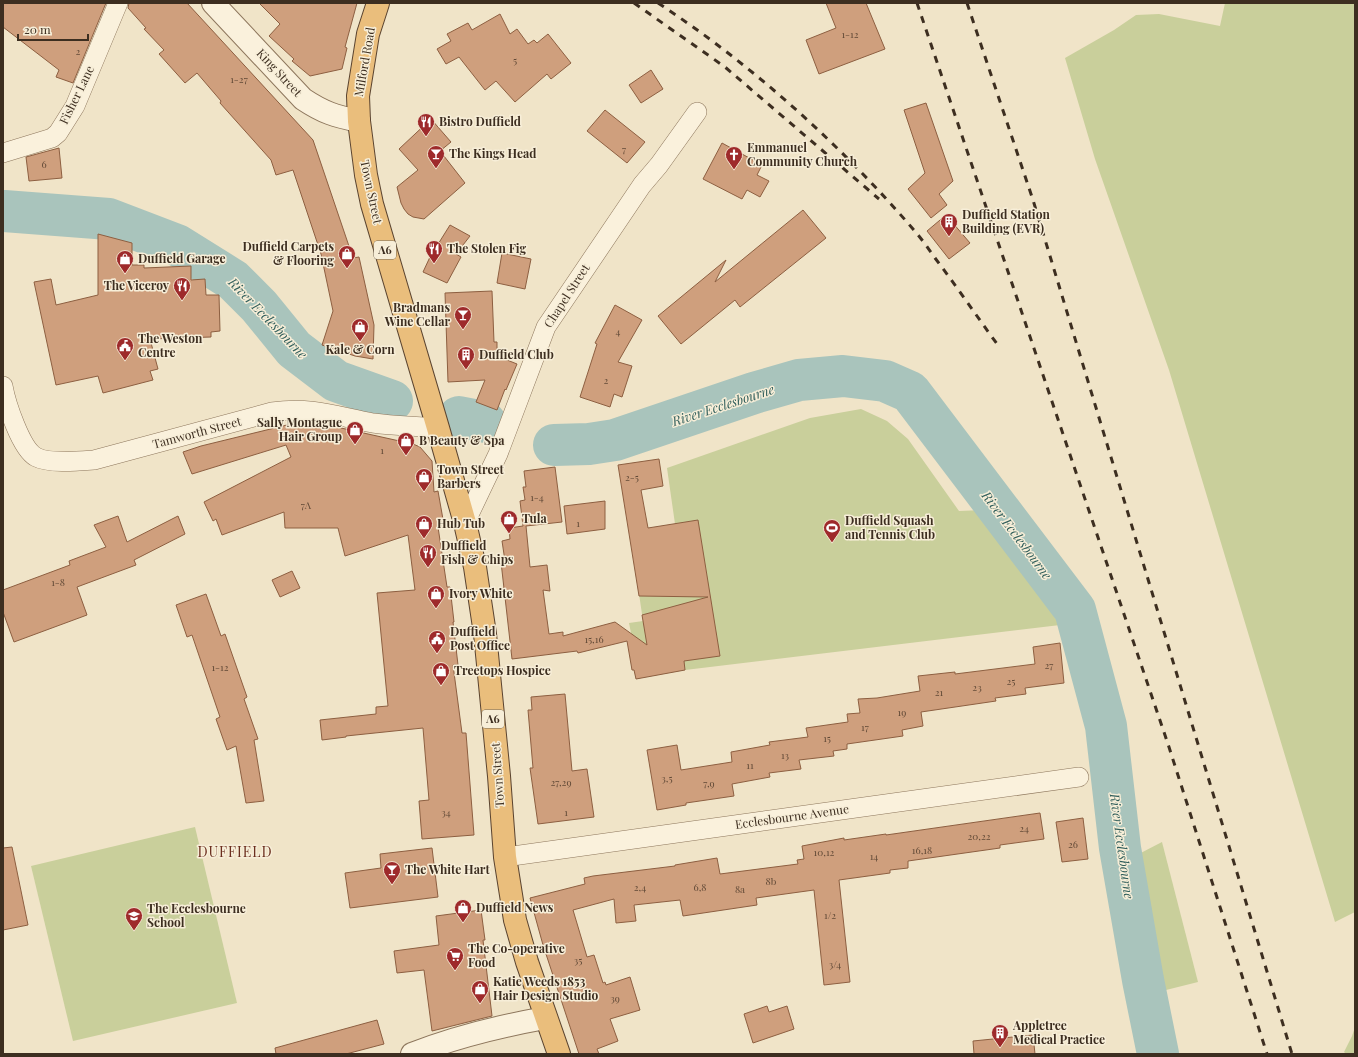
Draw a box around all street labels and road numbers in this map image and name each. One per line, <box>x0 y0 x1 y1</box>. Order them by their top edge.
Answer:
street label: Milford Road <box>350 26 378 98</box>
street label: King Street <box>253 45 307 100</box>
street label: Fisher Lane <box>55 63 97 126</box>
street label: Town Street <box>357 158 387 226</box>
road number: A6 <box>374 241 396 259</box>
street label: Chapel Street <box>540 260 593 330</box>
street label: Tamworth Street <box>151 412 244 452</box>
road number: A6 <box>482 710 504 728</box>
street label: Town Street <box>487 741 507 808</box>
street label: Ecclesbourne Avenue <box>734 800 850 832</box>

